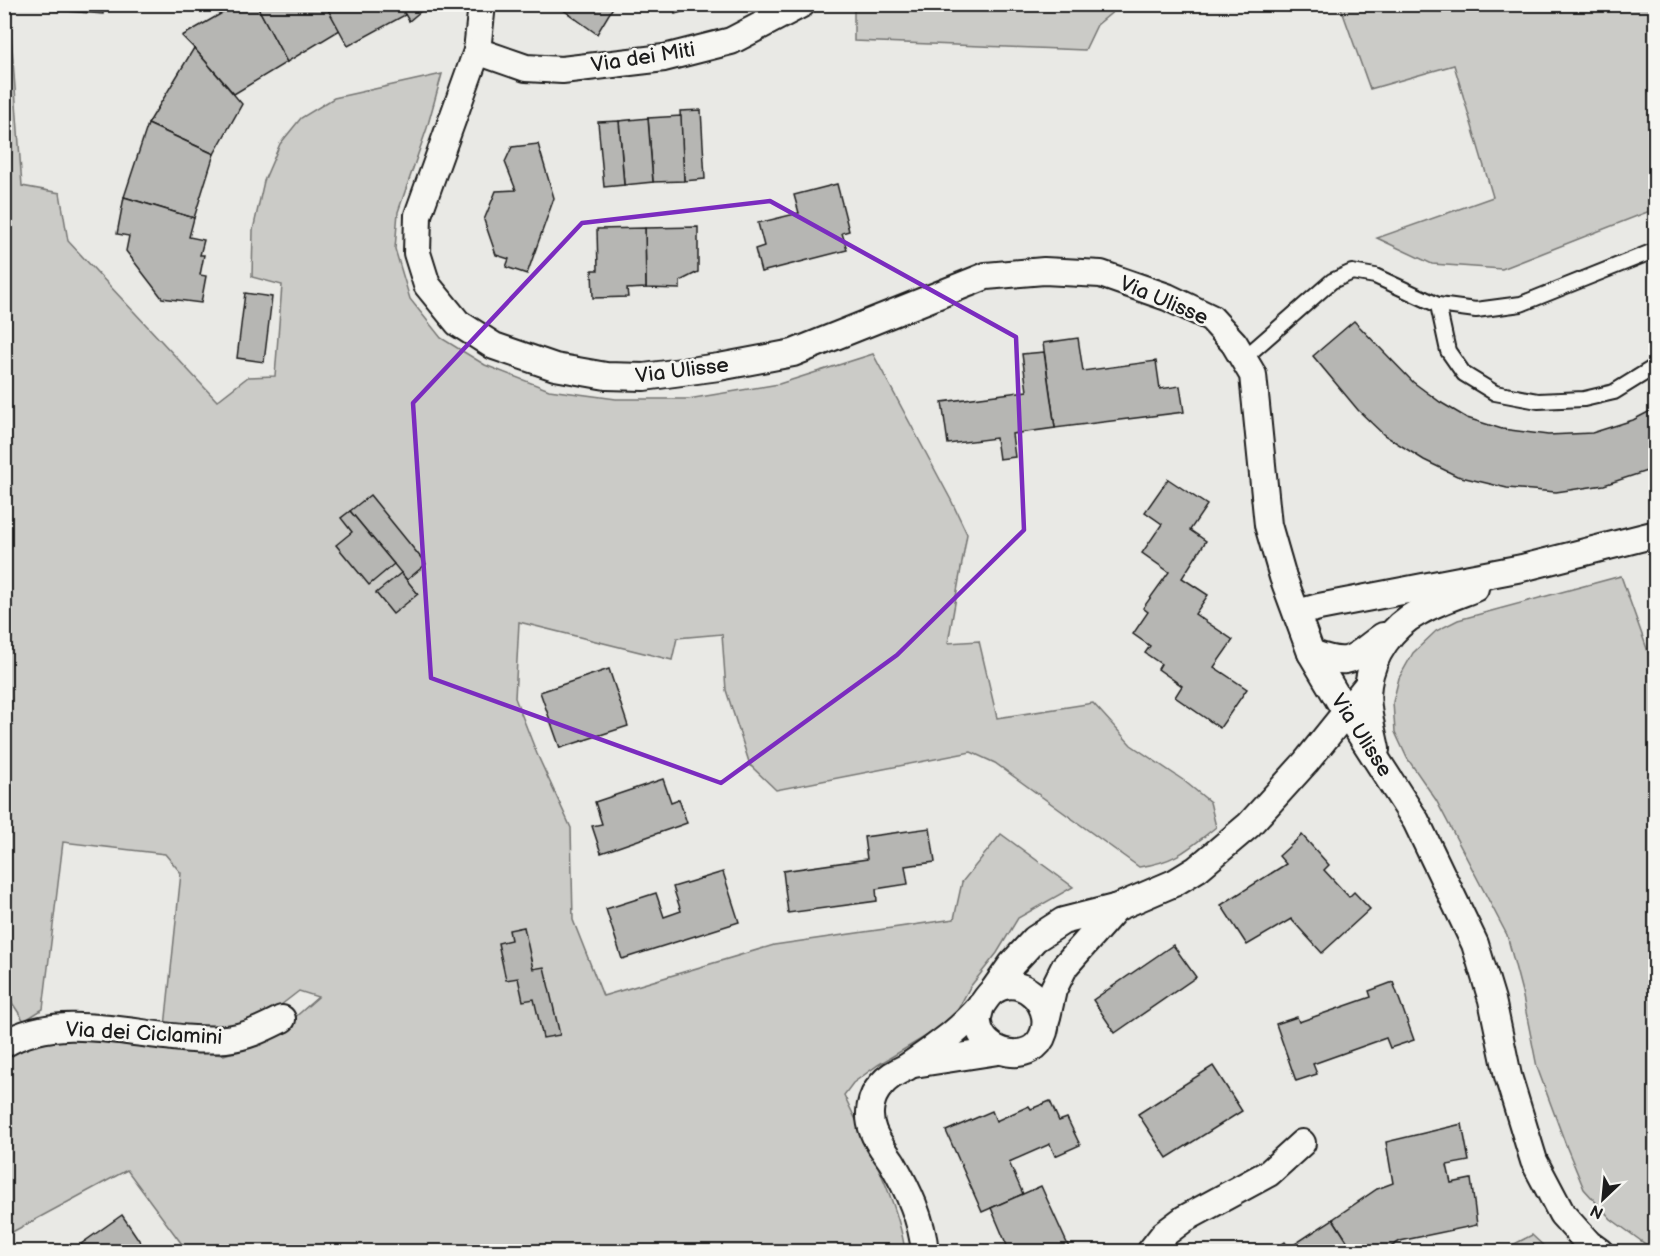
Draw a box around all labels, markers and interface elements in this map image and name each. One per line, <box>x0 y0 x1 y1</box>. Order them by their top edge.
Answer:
street label: Via dei Miti <box>589 37 697 78</box>
street label: Via Ulisse <box>1116 271 1212 330</box>
street label: Via Ulisse <box>634 352 730 389</box>
street label: Via Ulisse <box>1326 689 1398 781</box>
street label: Via dei Ciclamini <box>65 1017 223 1050</box>
north arrow <box>1573 1169 1633 1229</box>
text: N <box>1588 1200 1607 1222</box>

